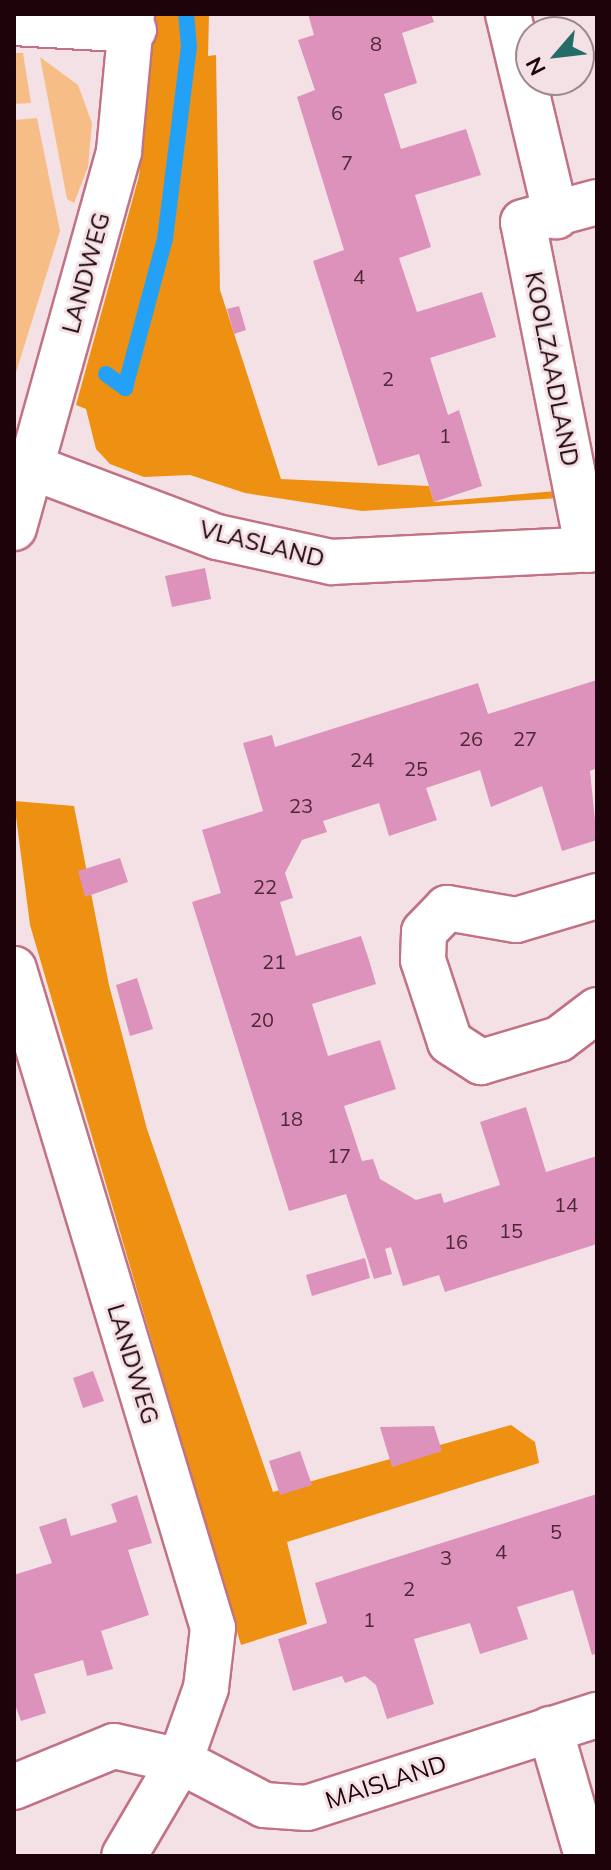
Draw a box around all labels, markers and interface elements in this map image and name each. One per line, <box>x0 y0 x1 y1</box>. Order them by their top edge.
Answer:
north arrow <box>515 16 595 96</box>
house number: 8 <box>370 31 382 55</box>
text: N <box>519 52 552 80</box>
house number: 6 <box>331 100 343 124</box>
house number: 7 <box>341 150 353 174</box>
street label: LANDWEG <box>56 209 116 337</box>
house number: 4 <box>353 264 365 288</box>
street label: KOOLZAADLAND <box>519 269 585 469</box>
house number: 2 <box>382 366 394 390</box>
house number: 1 <box>439 423 451 447</box>
street label: VLASLAND <box>196 515 328 573</box>
house number: 26 <box>459 726 483 750</box>
house number: 27 <box>513 726 537 750</box>
house number: 24 <box>350 747 374 771</box>
house number: 25 <box>404 756 428 780</box>
house number: 23 <box>289 793 313 817</box>
house number: 22 <box>253 874 277 898</box>
house number: 21 <box>262 949 286 973</box>
house number: 20 <box>250 1007 274 1031</box>
house number: 18 <box>279 1106 303 1130</box>
house number: 17 <box>327 1143 351 1167</box>
house number: 14 <box>554 1192 578 1216</box>
house number: 15 <box>499 1218 523 1242</box>
house number: 16 <box>444 1229 468 1253</box>
street label: LANDWEG <box>101 1301 165 1427</box>
house number: 5 <box>550 1519 562 1543</box>
house number: 4 <box>495 1539 507 1563</box>
house number: 3 <box>440 1545 452 1569</box>
house number: 2 <box>403 1576 415 1600</box>
house number: 1 <box>363 1607 375 1631</box>
street label: MAISLAND <box>322 1749 450 1815</box>

